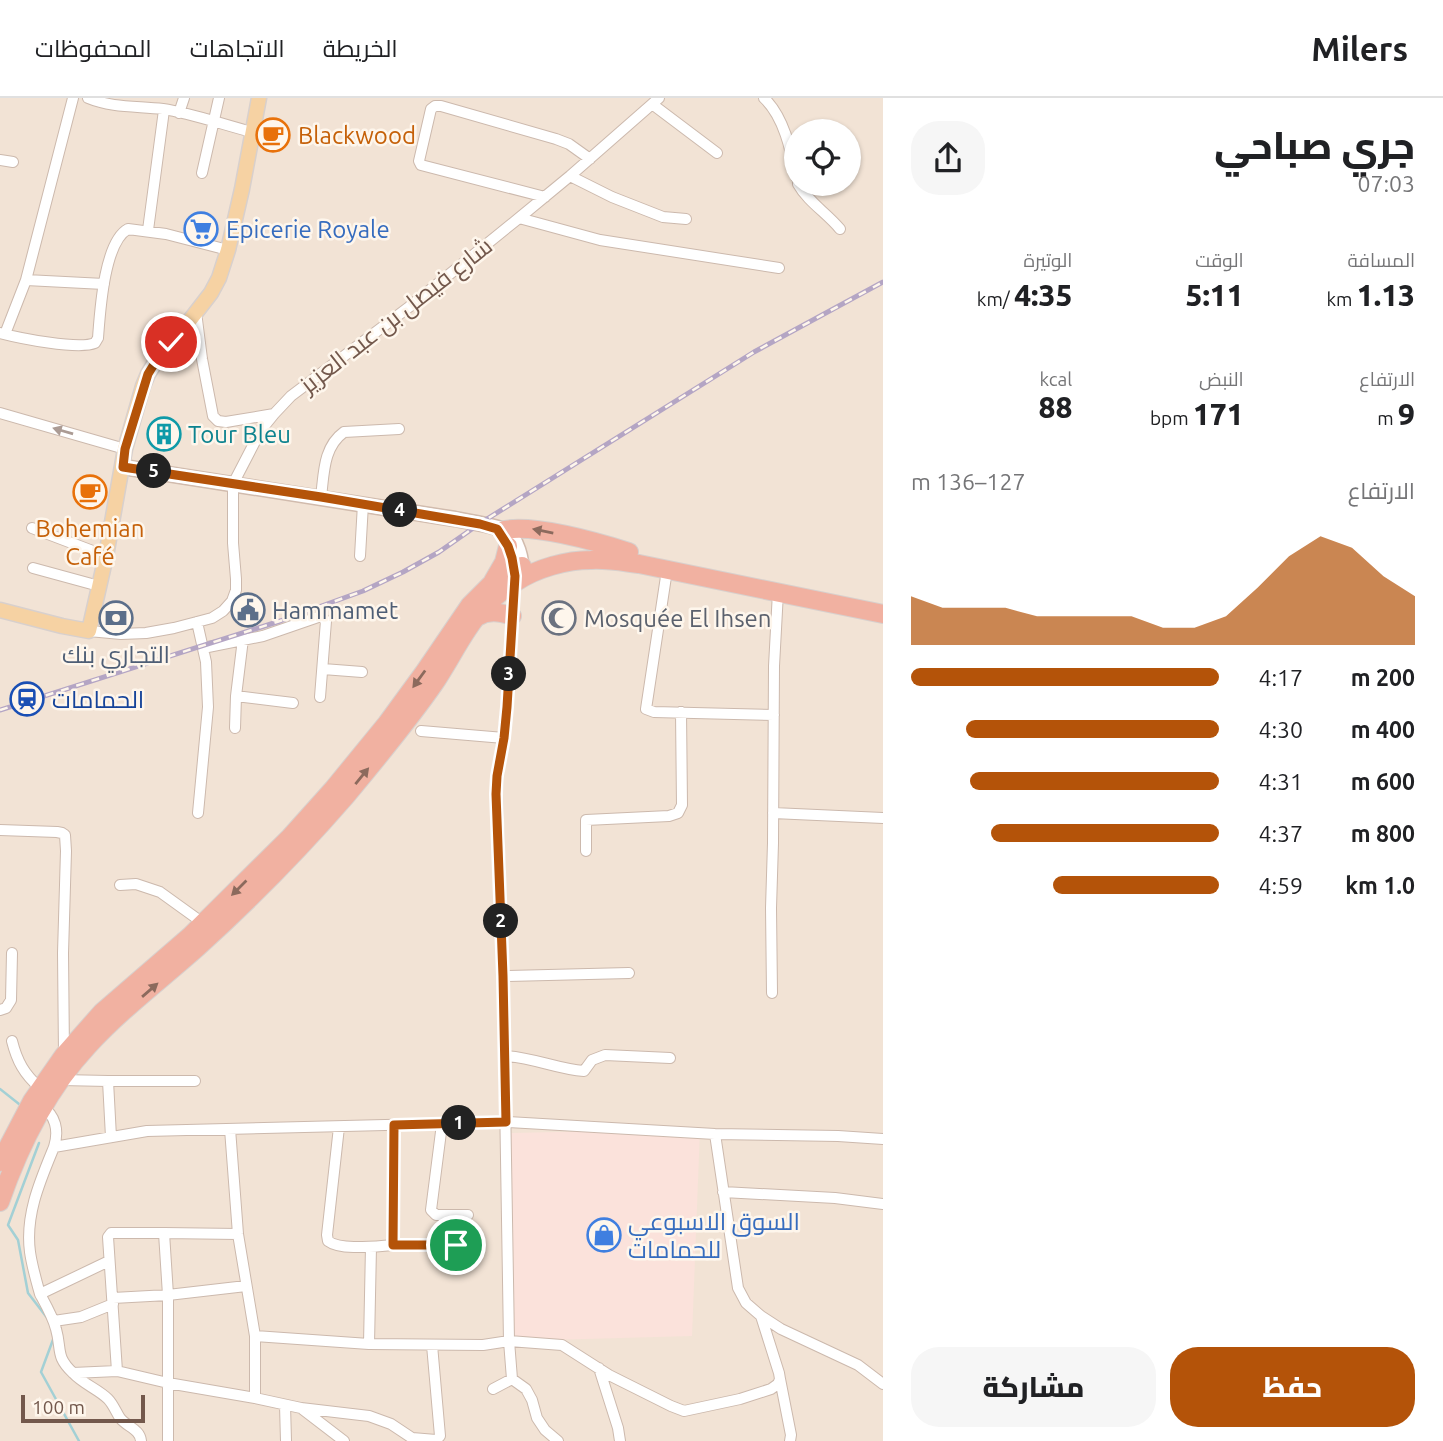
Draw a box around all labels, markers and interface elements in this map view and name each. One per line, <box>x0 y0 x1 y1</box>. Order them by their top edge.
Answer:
text: Milers <box>1311 30 1408 67</box>
text: المحفوظات <box>35 35 152 62</box>
text: الاتجاهات <box>190 35 285 62</box>
text: الخريطة <box>323 35 398 62</box>
cafe icon: Blackwood <box>254 116 292 154</box>
map controls <box>784 119 861 196</box>
button: locate <box>784 119 861 196</box>
button: share <box>911 121 985 195</box>
place label: Blackwood <box>298 122 416 149</box>
text: جري صباحي <box>1214 124 1415 166</box>
text: 07:03 <box>1357 171 1415 196</box>
supermarket icon: Epicerie Royale <box>182 210 220 248</box>
place label: Epicerie Royale <box>226 216 390 243</box>
street label: شارع فيصل بن عبد العزيز <box>293 232 499 402</box>
text: الوتيرة <box>1024 249 1072 271</box>
text: الوقت <box>1195 249 1244 271</box>
text: المسافة <box>1347 249 1415 271</box>
text: 4:35 <box>1014 278 1072 312</box>
text: 5:11 <box>1186 278 1244 312</box>
text: 1.13 <box>1357 278 1415 312</box>
text: /km <box>977 288 1014 310</box>
text: km <box>1327 288 1357 310</box>
pin <box>141 312 201 372</box>
icon: check <box>152 323 190 361</box>
text: kcal <box>1040 368 1072 390</box>
text: النبض <box>1199 368 1244 390</box>
text: الارتفاع <box>1359 368 1415 390</box>
text: 88 <box>1039 390 1072 424</box>
text: 171 <box>1193 397 1244 431</box>
text: 9 <box>1398 397 1415 431</box>
text: bpm <box>1150 407 1193 429</box>
text: m <box>1377 407 1398 429</box>
building icon: Tour Bleu <box>145 415 183 453</box>
place label: Tour Bleu <box>188 421 291 448</box>
one-way arrow <box>52 426 73 436</box>
pin: 5 <box>136 454 172 488</box>
text: 5 <box>148 459 159 481</box>
text: 127–136 m <box>911 469 1025 494</box>
cafe icon: Bohemian Café <box>71 473 109 511</box>
text: الارتفاع <box>1348 478 1415 503</box>
pin: 4 <box>382 492 418 528</box>
text: 4 <box>394 498 405 520</box>
place label: Bohemian Café <box>36 515 144 570</box>
one-way arrow <box>532 526 554 537</box>
public building icon: Hammamet <box>229 591 267 629</box>
place label: Hammamet <box>272 597 399 624</box>
bank icon: التجاري بنك <box>97 599 135 637</box>
mosque icon: Mosquée El Ihsen <box>540 599 578 637</box>
place label: Mosquée El Ihsen <box>584 605 772 632</box>
place label: التجاري بنك <box>62 641 170 673</box>
pin: 3 <box>491 656 526 692</box>
text: 3 <box>503 662 514 684</box>
text: 4:17 <box>1258 665 1303 690</box>
text: 200 m <box>1351 665 1415 690</box>
one-way arrow <box>413 670 427 688</box>
station icon: الحمامات <box>8 680 46 718</box>
place label: الحمامات <box>52 686 144 713</box>
text: 4:30 <box>1258 717 1303 742</box>
text: 400 m <box>1351 717 1415 742</box>
one-way arrow <box>354 768 369 786</box>
text: 4:31 <box>1258 769 1303 794</box>
text: 600 m <box>1351 769 1415 794</box>
text: 4:37 <box>1258 821 1303 846</box>
text: 800 m <box>1351 821 1415 846</box>
text: 4:59 <box>1258 873 1303 898</box>
text: 1.0 km <box>1345 873 1415 898</box>
one-way arrow <box>232 879 248 896</box>
pin: 2 <box>484 904 518 938</box>
text: 2 <box>495 909 506 931</box>
one-way arrow <box>141 982 159 998</box>
pin: 1 <box>442 1105 476 1140</box>
text: 1 <box>453 1111 464 1133</box>
place label: السوق الاسبوعي للحمامات <box>628 1208 800 1263</box>
pin <box>426 1215 486 1275</box>
shop icon: السوق الاسبوعي للحمامات <box>585 1216 623 1254</box>
icon: arrive <box>437 1226 475 1264</box>
button: مشاركة <box>911 1347 1156 1427</box>
button: حفظ <box>1170 1347 1415 1427</box>
scale bar <box>21 1392 145 1424</box>
text: 100 m <box>32 1396 85 1418</box>

